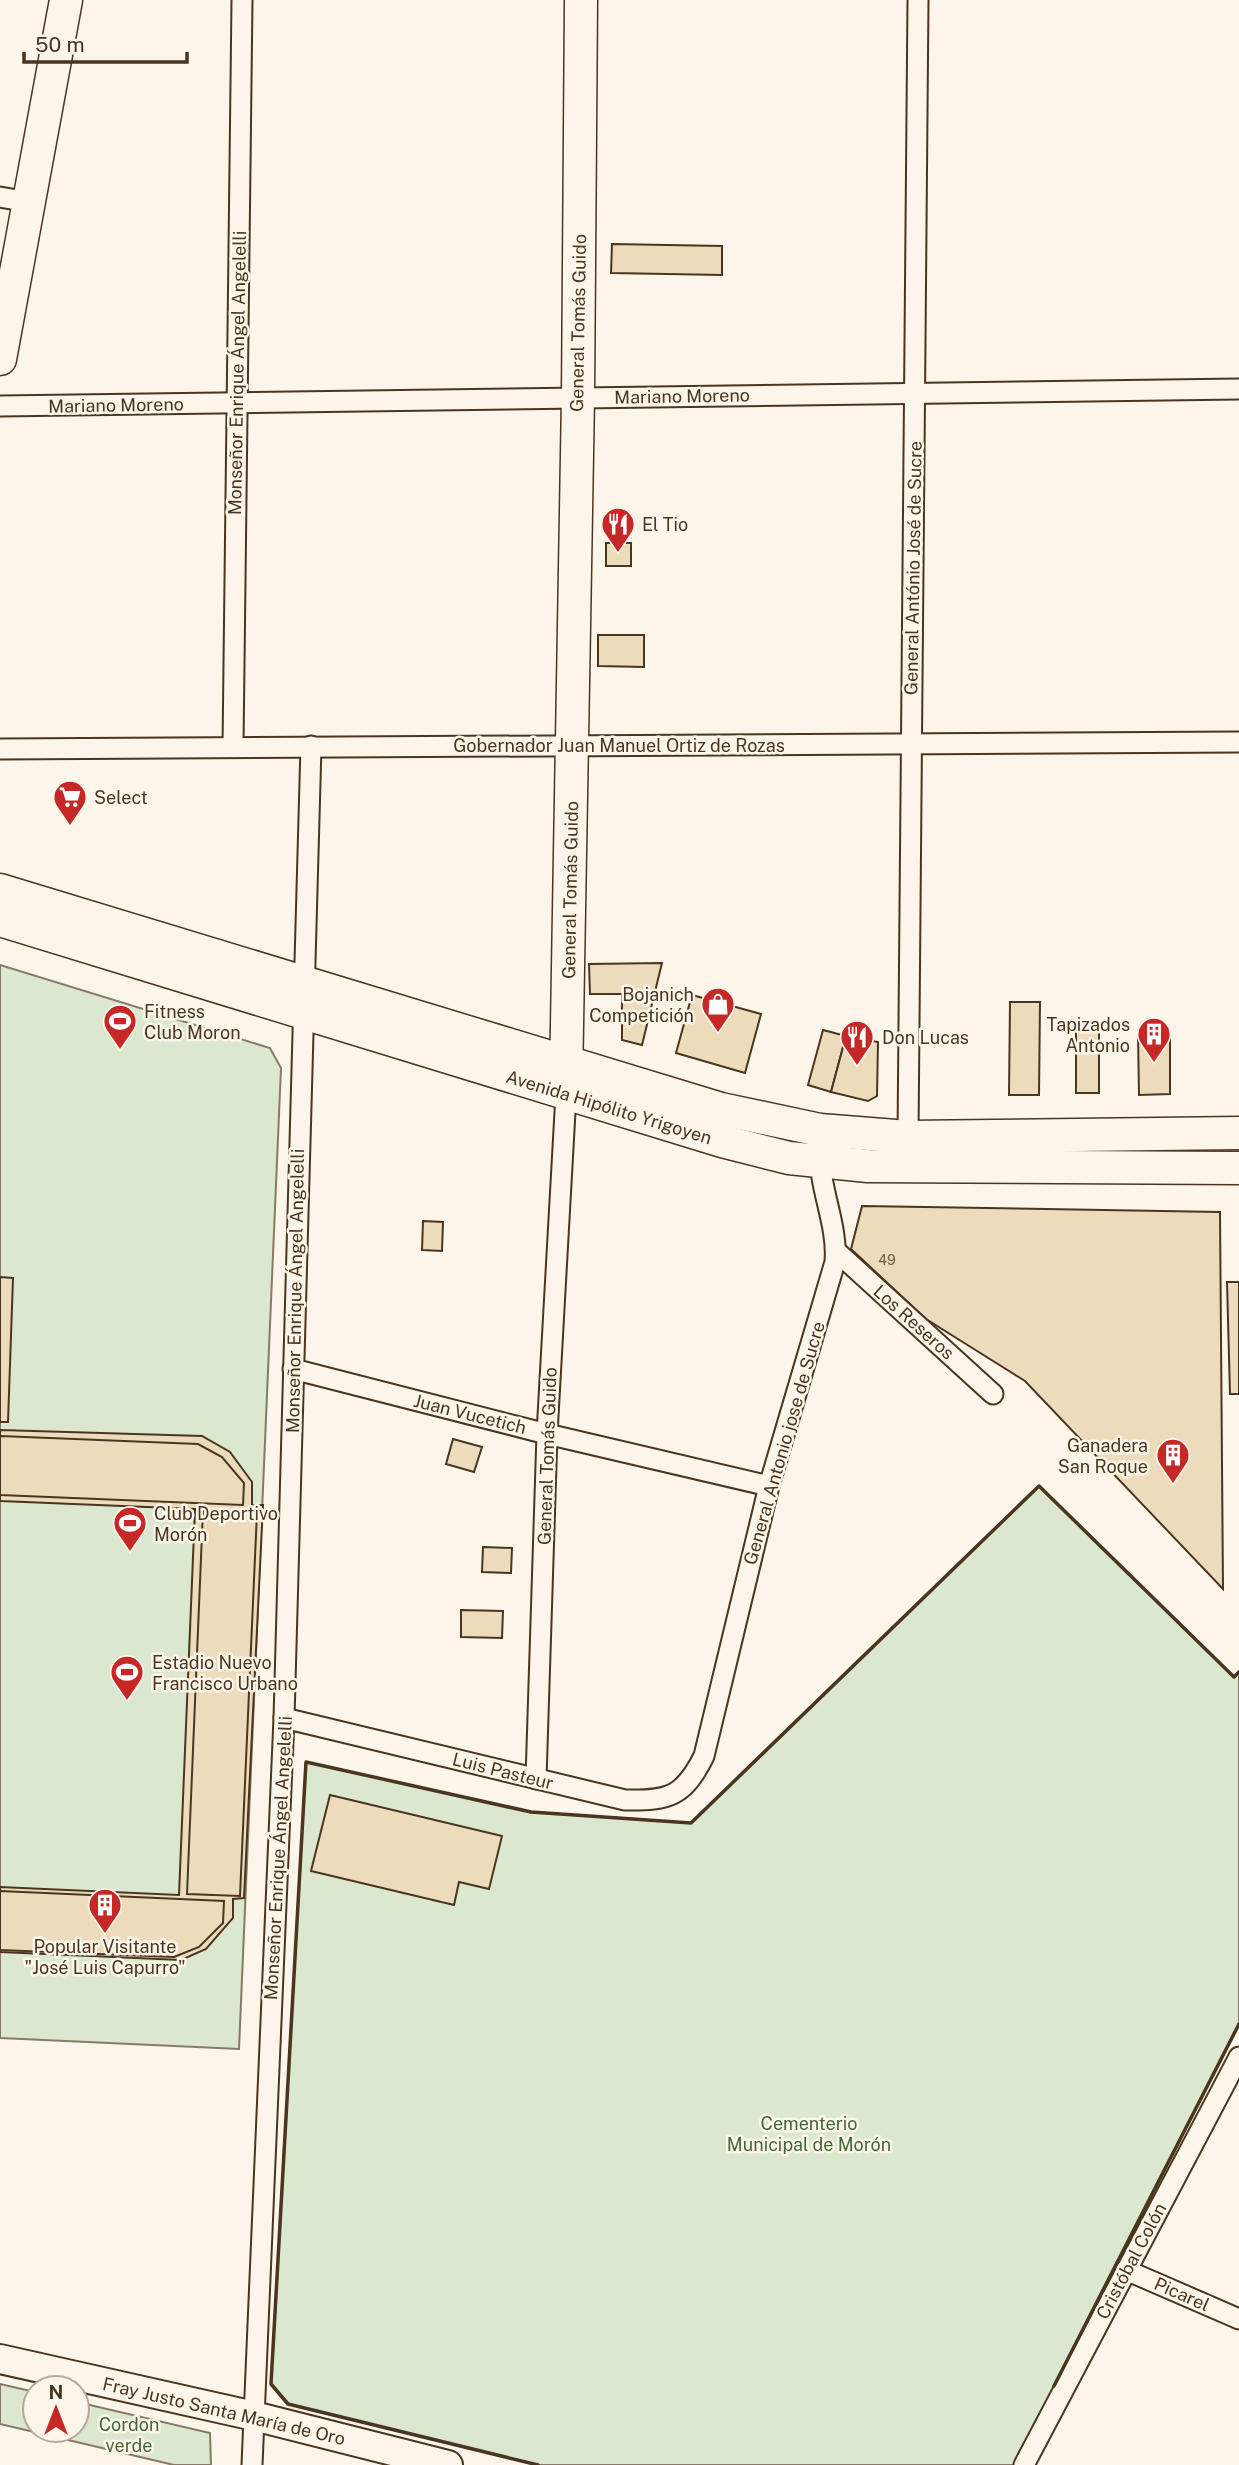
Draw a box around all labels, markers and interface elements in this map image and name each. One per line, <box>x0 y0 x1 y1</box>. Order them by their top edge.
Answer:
scale bar <box>24 21 187 65</box>
text: 50 m <box>35 32 85 57</box>
street label: Monseñor Enrique Ángel Angelelli <box>223 231 250 515</box>
street label: General Tomás Guido <box>566 234 590 412</box>
street label: Mariano Moreno <box>614 384 750 408</box>
street label: Mariano Moreno <box>48 393 184 417</box>
street label: General António José de Sucre <box>900 441 926 695</box>
restaurant icon: El Tio <box>599 505 637 554</box>
place label: El Tio <box>642 514 688 535</box>
street label: Gobernador Juan Manuel Ortiz de Rozas <box>453 735 785 756</box>
supermarket icon: Select <box>51 778 89 827</box>
place label: Select <box>94 787 148 808</box>
street label: General Tomás Guido <box>558 801 582 979</box>
place label: Bojanich Competición <box>589 984 694 1026</box>
shop icon: Bojanich Competición <box>699 985 737 1034</box>
place label: Fitness Club Moron <box>144 1001 241 1043</box>
sports icon: Fitness Club Moron <box>101 1002 139 1051</box>
place label: Tapizados Antonio <box>1047 1014 1130 1056</box>
building icon: Tapizados Antonio <box>1135 1015 1173 1064</box>
restaurant icon: Don Lucas <box>838 1018 876 1067</box>
place label: Don Lucas <box>882 1027 969 1048</box>
street label: Avenida Hipólito Yrigoyen <box>504 1066 714 1148</box>
street label: Monseñor Enrique Ángel Angelelli <box>281 1149 308 1433</box>
house number: 49 <box>878 1252 896 1268</box>
street label: Los Reseros <box>869 1280 959 1364</box>
street label: General Antonio jose de Sucre <box>739 1319 829 1567</box>
street label: General Tomás Guido <box>533 1367 561 1545</box>
street label: Juan Vucetich <box>412 1390 528 1438</box>
place label: Ganadera San Roque <box>1058 1435 1148 1477</box>
building icon: Ganadera San Roque <box>1154 1436 1192 1485</box>
place label: Club Deportivo Morón <box>154 1503 278 1545</box>
sports icon: Club Deportivo Morón <box>111 1504 149 1553</box>
place label: Estadio Nuevo Francisco Urbano <box>152 1652 298 1694</box>
sports icon: Estadio Nuevo Francisco Urbano <box>108 1653 146 1702</box>
street label: Monseñor Enrique Ángel Angelelli <box>259 1715 296 2001</box>
street label: Luis Pasteur <box>450 1748 556 1794</box>
building icon: Popular Visitante "José Luis Capurro" <box>86 1886 124 1935</box>
place label: Popular Visitante "José Luis Capurro" <box>24 1936 186 1978</box>
park label: Cementerio Municipal de Morón <box>727 2113 891 2155</box>
street label: Cristóbal Colón <box>1092 2199 1170 2323</box>
street label: Picarel <box>1151 2273 1213 2315</box>
street label: Fray Justo Santa María de Oro <box>101 2373 347 2449</box>
north arrow <box>21 2374 91 2444</box>
text: N <box>49 2381 63 2403</box>
park label: Cordon verde <box>99 2414 159 2456</box>

